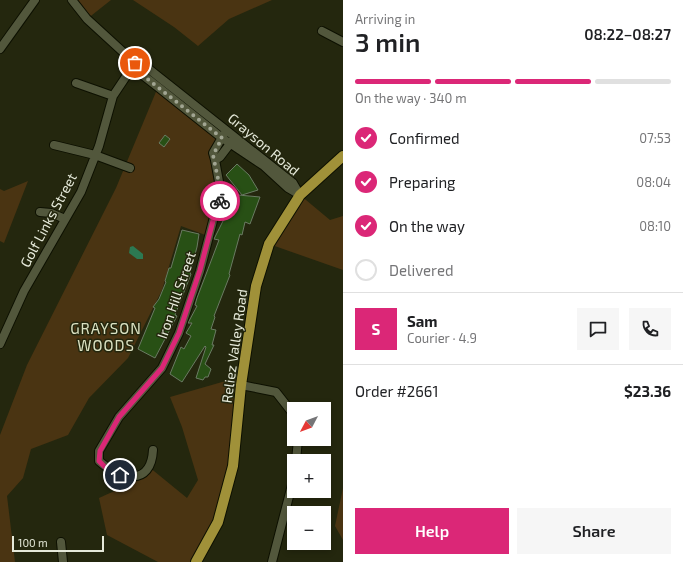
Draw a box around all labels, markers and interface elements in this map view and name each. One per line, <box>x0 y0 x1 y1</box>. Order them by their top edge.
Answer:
text: Arriving in <box>355 11 415 27</box>
text: 08:22–08:27 <box>584 25 671 43</box>
text: 3 min <box>355 26 420 57</box>
pin <box>118 46 152 80</box>
icon: bag <box>124 52 146 74</box>
text: On the way · 340 m <box>355 90 467 106</box>
street label: Grayson Road <box>225 109 303 179</box>
icon: check <box>355 127 377 149</box>
text: Confirmed <box>389 129 460 147</box>
text: 07:53 <box>639 130 671 146</box>
street label: Golf Links Street <box>16 170 80 270</box>
icon: check <box>355 171 377 193</box>
text: Preparing <box>389 173 455 191</box>
text: 08:04 <box>636 174 671 190</box>
courier <box>200 181 240 221</box>
icon: bike <box>209 190 231 212</box>
icon: check <box>355 215 377 237</box>
text: On the way <box>389 217 465 235</box>
text: 08:10 <box>639 218 671 234</box>
street label: Iron Hill Street <box>153 249 199 341</box>
text: Delivered <box>389 261 454 279</box>
street label: Reliez Valley Road <box>218 288 250 404</box>
button: chat <box>577 308 619 350</box>
button: phone <box>629 308 671 350</box>
text: Sam <box>407 312 438 330</box>
district label: GRAYSON WOODS <box>70 319 142 354</box>
text: S <box>372 320 380 338</box>
text: Courier · 4.9 <box>407 330 477 346</box>
text: Order #2661 <box>355 382 438 400</box>
text: $23.36 <box>624 382 671 400</box>
north arrow <box>287 402 331 446</box>
map controls <box>287 402 331 550</box>
button: + <box>287 454 331 498</box>
pin <box>103 458 137 492</box>
icon: home <box>109 464 131 486</box>
button: − <box>287 506 331 550</box>
button: Help <box>355 508 509 554</box>
button: Share <box>517 508 671 554</box>
scale bar <box>12 534 104 553</box>
text: 100 m <box>18 536 48 549</box>

